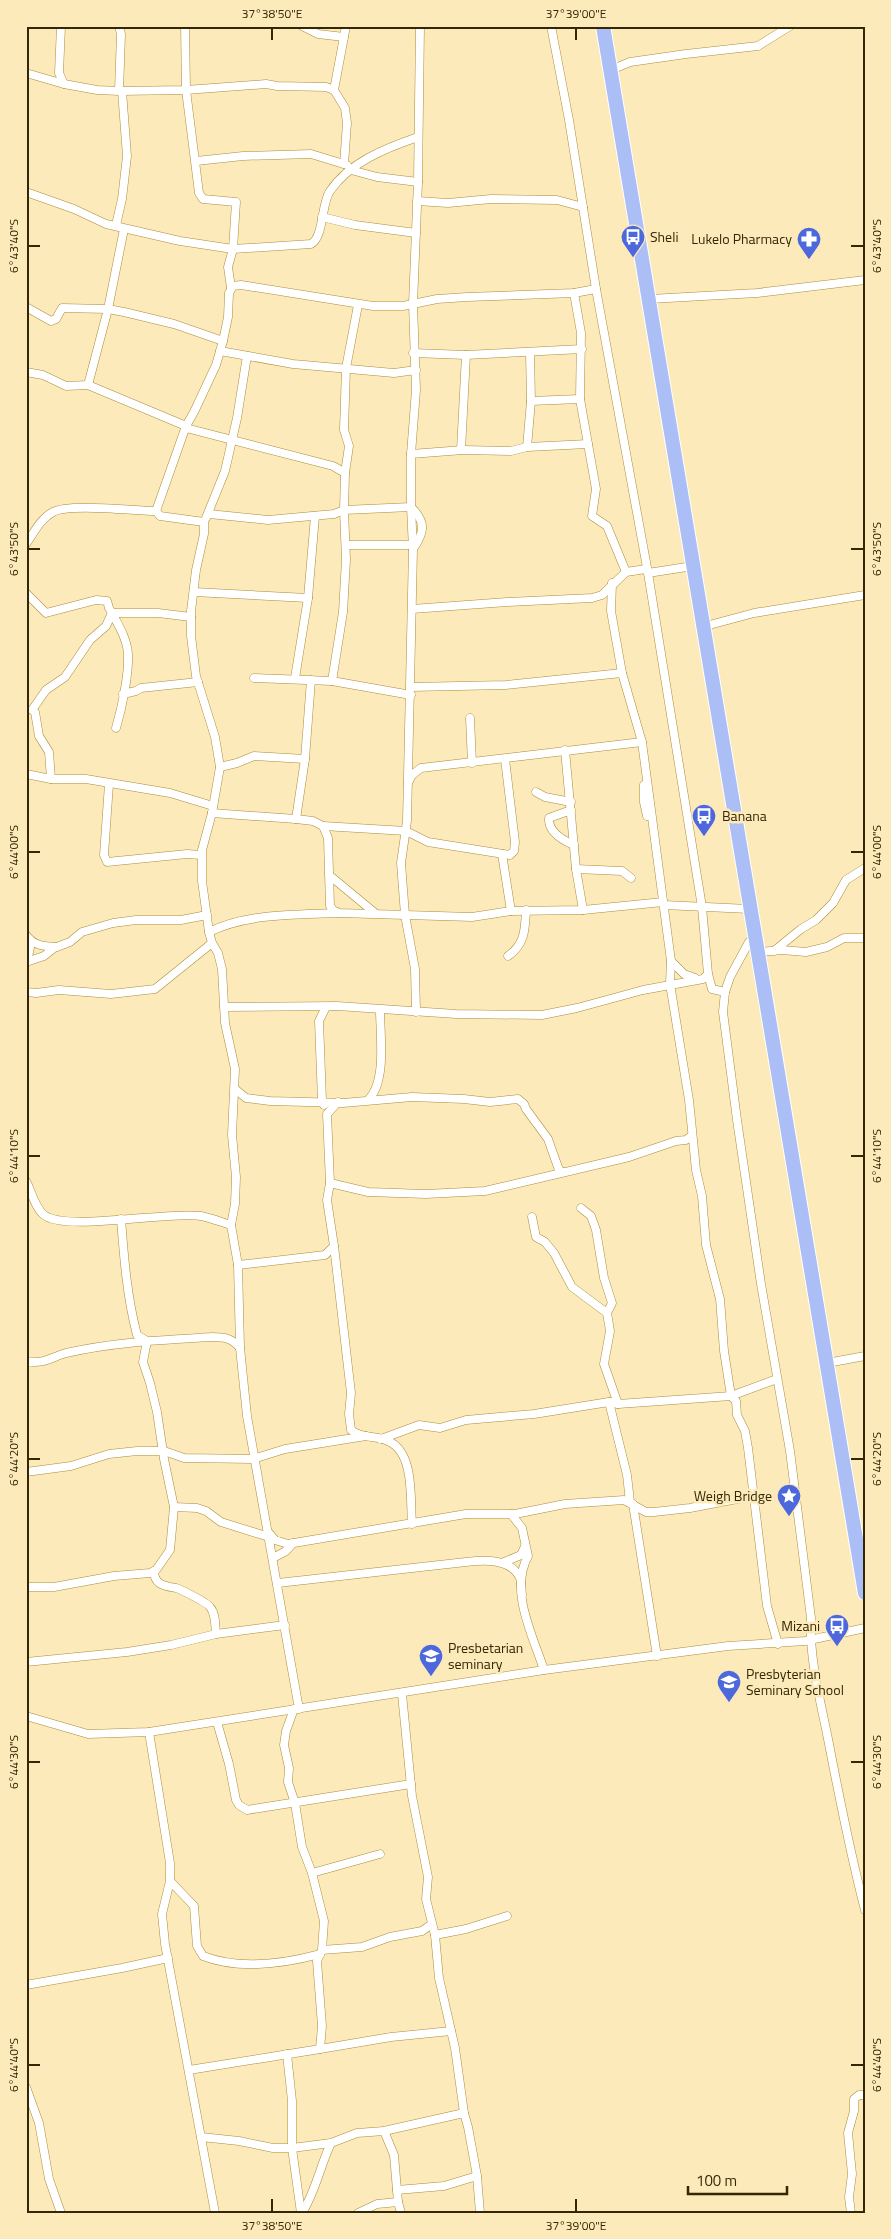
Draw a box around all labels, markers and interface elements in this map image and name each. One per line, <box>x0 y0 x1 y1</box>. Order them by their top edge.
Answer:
text: 37°38'50"E <box>242 4 303 23</box>
text: 37°39'00"E <box>546 4 607 23</box>
text: 6°43'40"S <box>4 219 23 273</box>
text: 6°43'40"S <box>867 219 886 273</box>
bus stop icon: Sheli <box>620 224 646 258</box>
place label: Sheli <box>650 226 678 247</box>
pharmacy icon: Lukelo Pharmacy <box>796 226 822 260</box>
place label: Lukelo Pharmacy <box>691 228 792 249</box>
text: 6°43'50"S <box>4 522 23 576</box>
text: 6°43'50"S <box>867 522 886 576</box>
bus stop icon: Banana <box>691 803 717 837</box>
place label: Banana <box>722 805 767 826</box>
text: 6°44'00"S <box>4 825 23 879</box>
text: 6°44'00"S <box>867 825 886 879</box>
text: 6°44'10"S <box>4 1129 23 1183</box>
text: 6°44'10"S <box>867 1129 886 1183</box>
text: 6°44'20"S <box>4 1432 23 1486</box>
text: 6°44'20"S <box>867 1432 886 1486</box>
place icon: Weigh Bridge <box>776 1483 802 1517</box>
place label: Weigh Bridge <box>694 1485 772 1506</box>
bus stop icon: Mizani <box>824 1613 850 1647</box>
place label: Mizani <box>781 1615 820 1636</box>
place label: Presbetarian seminary <box>448 1637 523 1674</box>
school or university icon: Presbetarian seminary <box>418 1643 444 1677</box>
place label: Presbyterian Seminary School <box>746 1663 844 1700</box>
school or university icon: Presbyterian Seminary School <box>716 1669 742 1703</box>
text: 6°44'30"S <box>4 1735 23 1789</box>
text: 6°44'30"S <box>867 1735 886 1789</box>
text: 6°44'40"S <box>4 2038 23 2092</box>
text: 6°44'40"S <box>867 2038 886 2092</box>
scale bar <box>688 2164 787 2196</box>
text: 100 m <box>696 2169 737 2192</box>
text: 37°38'50"E <box>242 2216 303 2235</box>
text: 37°39'00"E <box>546 2216 607 2235</box>

